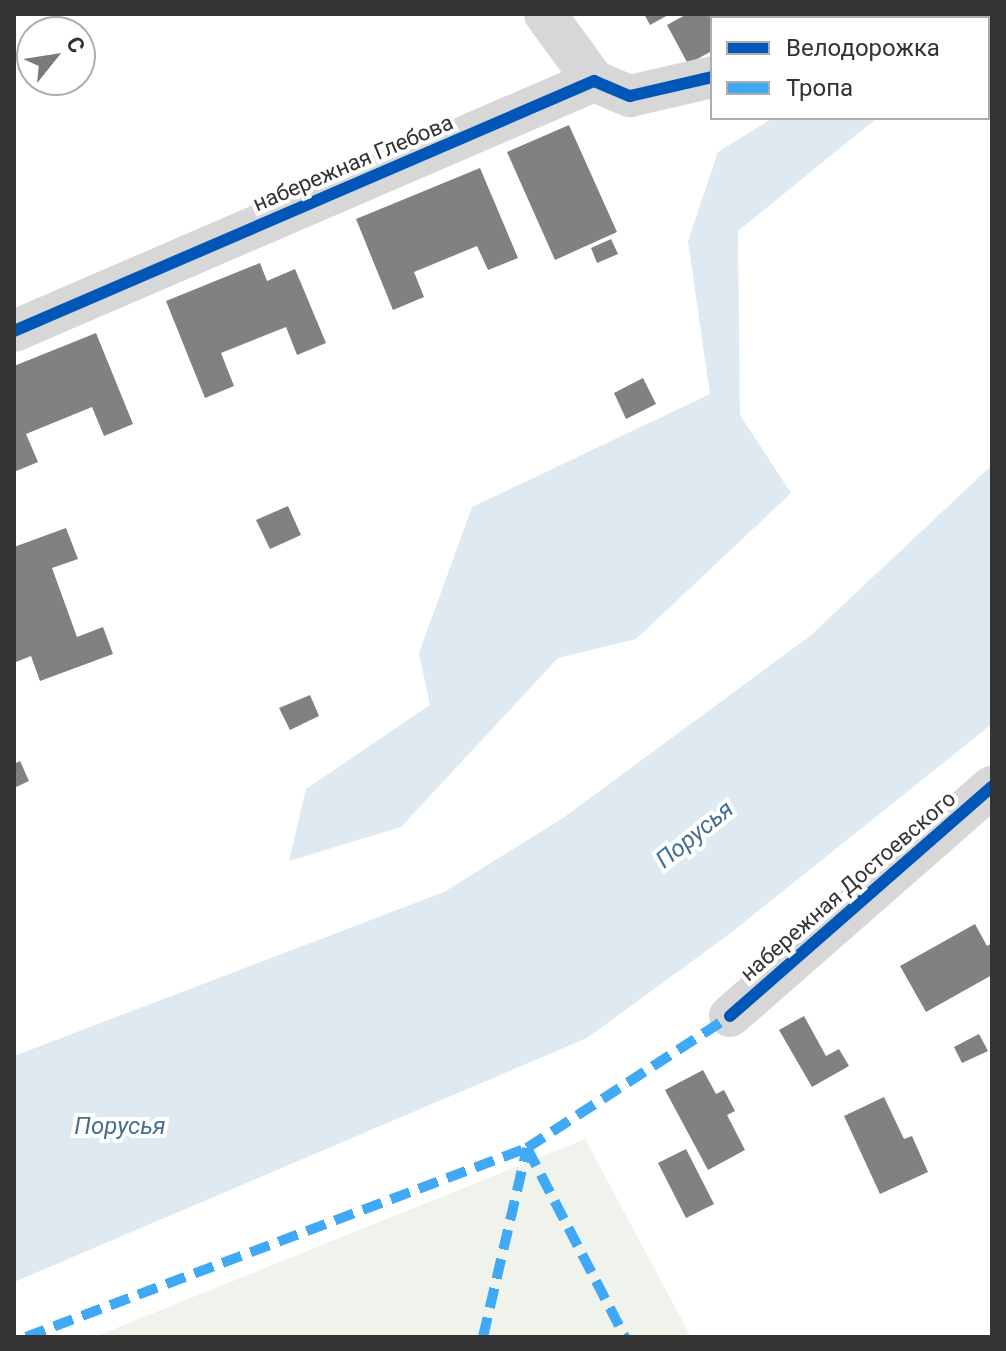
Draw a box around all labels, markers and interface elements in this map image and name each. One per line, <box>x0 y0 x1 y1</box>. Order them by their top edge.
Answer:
north arrow <box>16 16 96 96</box>
legend <box>710 16 990 120</box>
text: С <box>61 32 90 57</box>
text: Велодорожка <box>786 34 940 62</box>
text: Тропа <box>786 74 853 102</box>
street label: набережная Глебова <box>249 109 457 217</box>
street label: набережная Достоевского <box>735 785 961 987</box>
water label: Порусья <box>650 795 740 875</box>
water label: Порусья <box>74 1113 166 1141</box>

